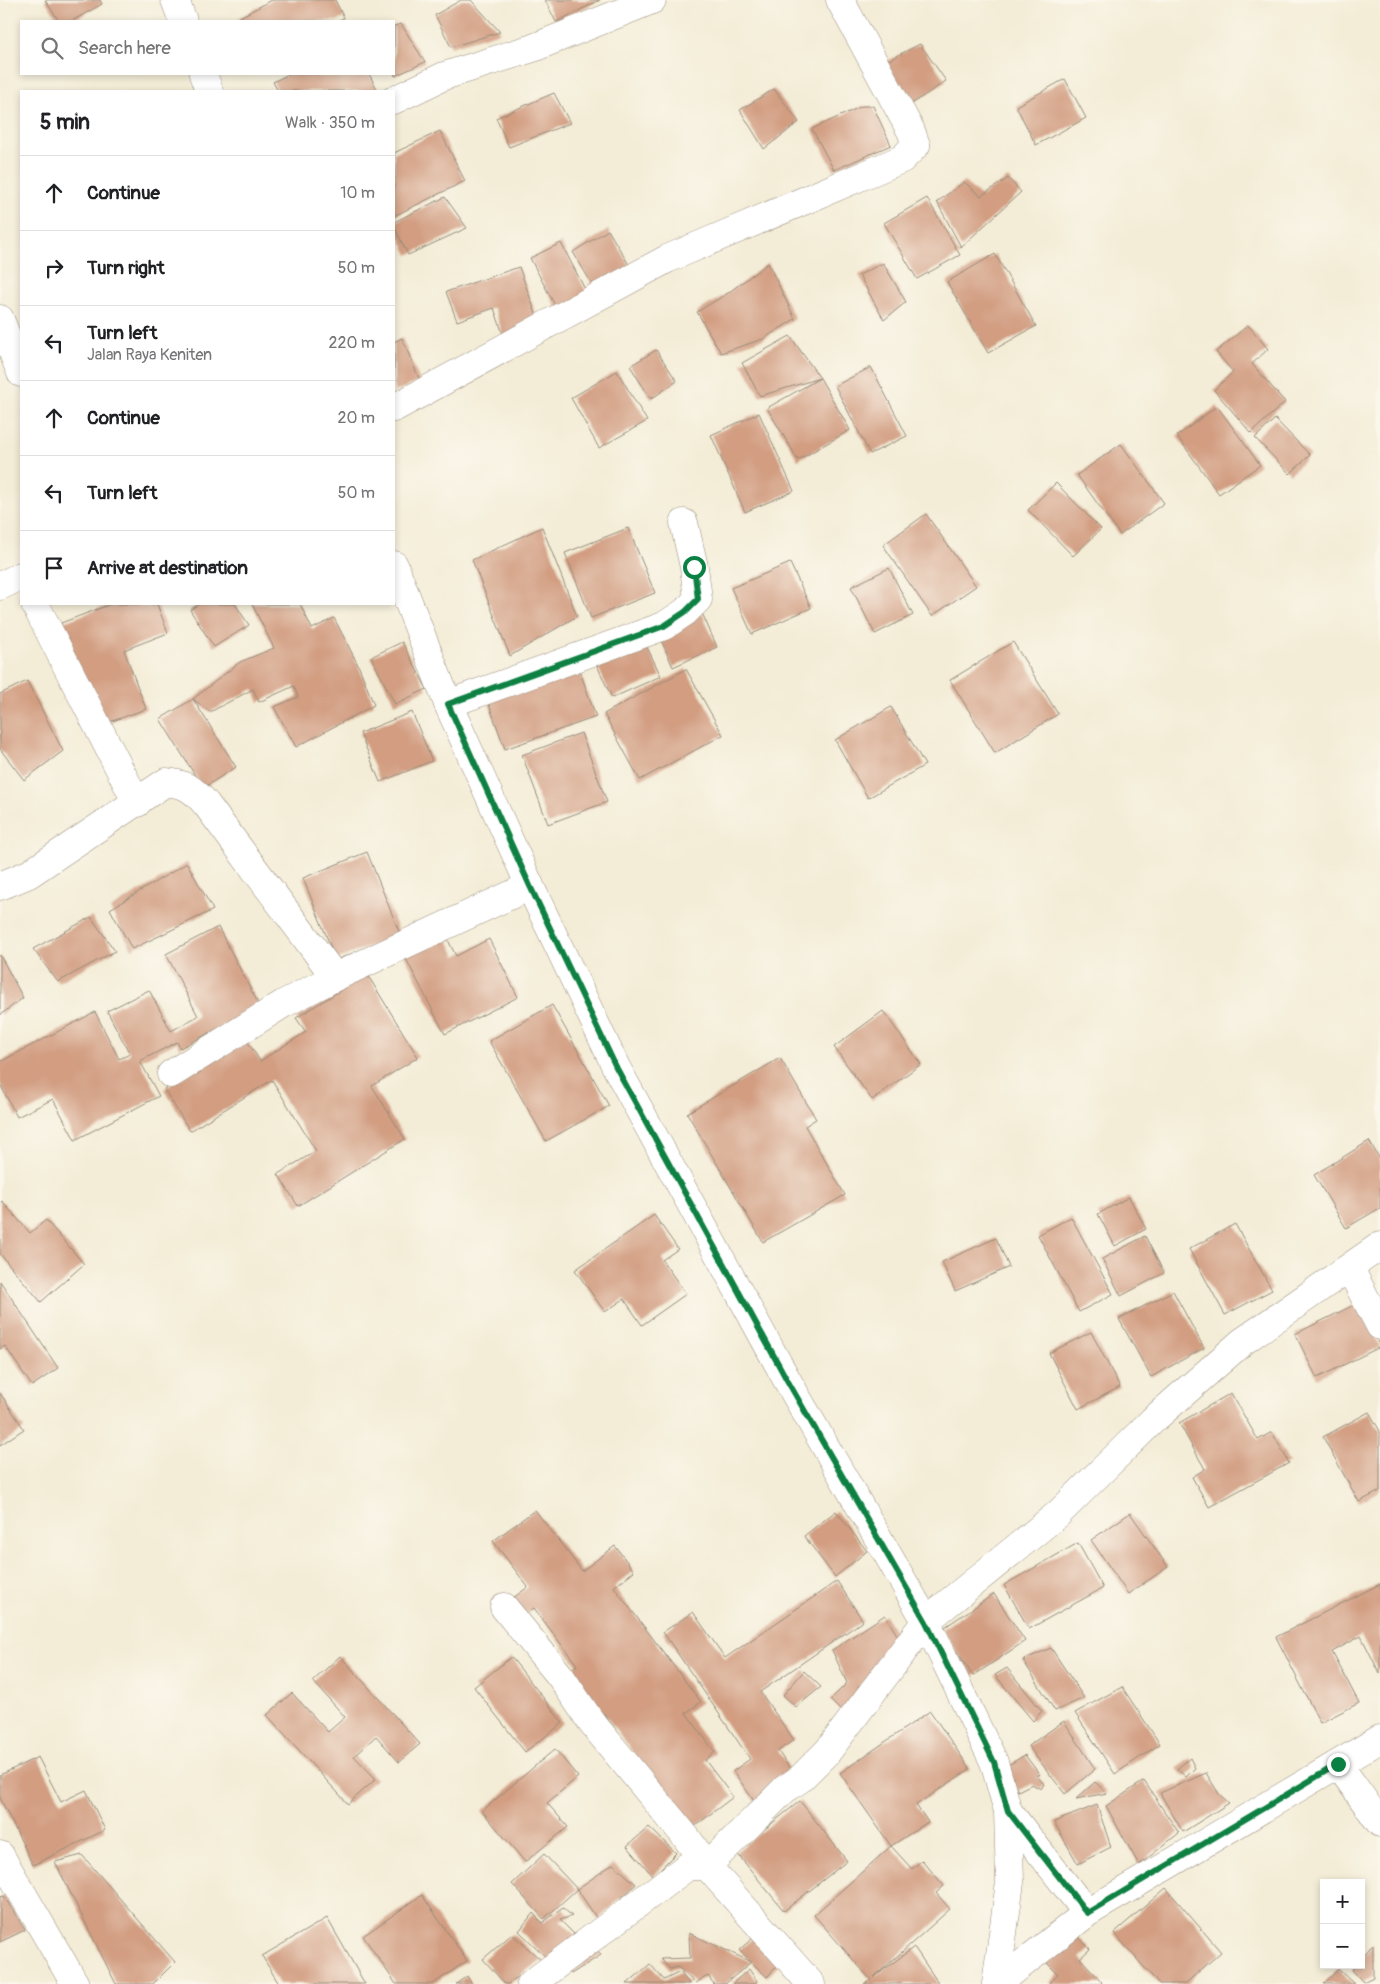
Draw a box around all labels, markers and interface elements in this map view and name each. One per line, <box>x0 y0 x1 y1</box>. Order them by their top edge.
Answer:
search box <box>20 20 395 75</box>
icon: search <box>38 34 66 62</box>
text: Search here <box>78 36 171 60</box>
text: 5 min <box>40 109 90 136</box>
text: Walk · 350 m <box>285 113 375 133</box>
icon: ahead <box>40 179 68 207</box>
text: Continue <box>87 181 160 205</box>
text: 10 m <box>340 183 375 203</box>
icon: right <box>40 254 68 282</box>
text: Turn right <box>87 256 165 280</box>
text: 50 m <box>338 258 375 278</box>
text: Turn left <box>87 321 157 345</box>
icon: left <box>40 329 68 357</box>
text: 220 m <box>329 333 375 353</box>
text: Jalan Raya Keniten <box>87 345 212 365</box>
icon: ahead <box>40 404 68 432</box>
text: Continue <box>87 406 160 430</box>
text: 20 m <box>337 408 375 428</box>
icon: left <box>40 479 68 507</box>
text: Turn left <box>87 481 157 505</box>
text: 50 m <box>338 483 375 503</box>
icon: arrive <box>40 554 68 582</box>
text: Arrive at destination <box>87 556 248 580</box>
route start <box>683 556 706 579</box>
route end <box>1327 1753 1350 1776</box>
map controls <box>1320 1879 1365 1969</box>
button: + <box>1320 1879 1365 1924</box>
button: − <box>1320 1924 1365 1969</box>

